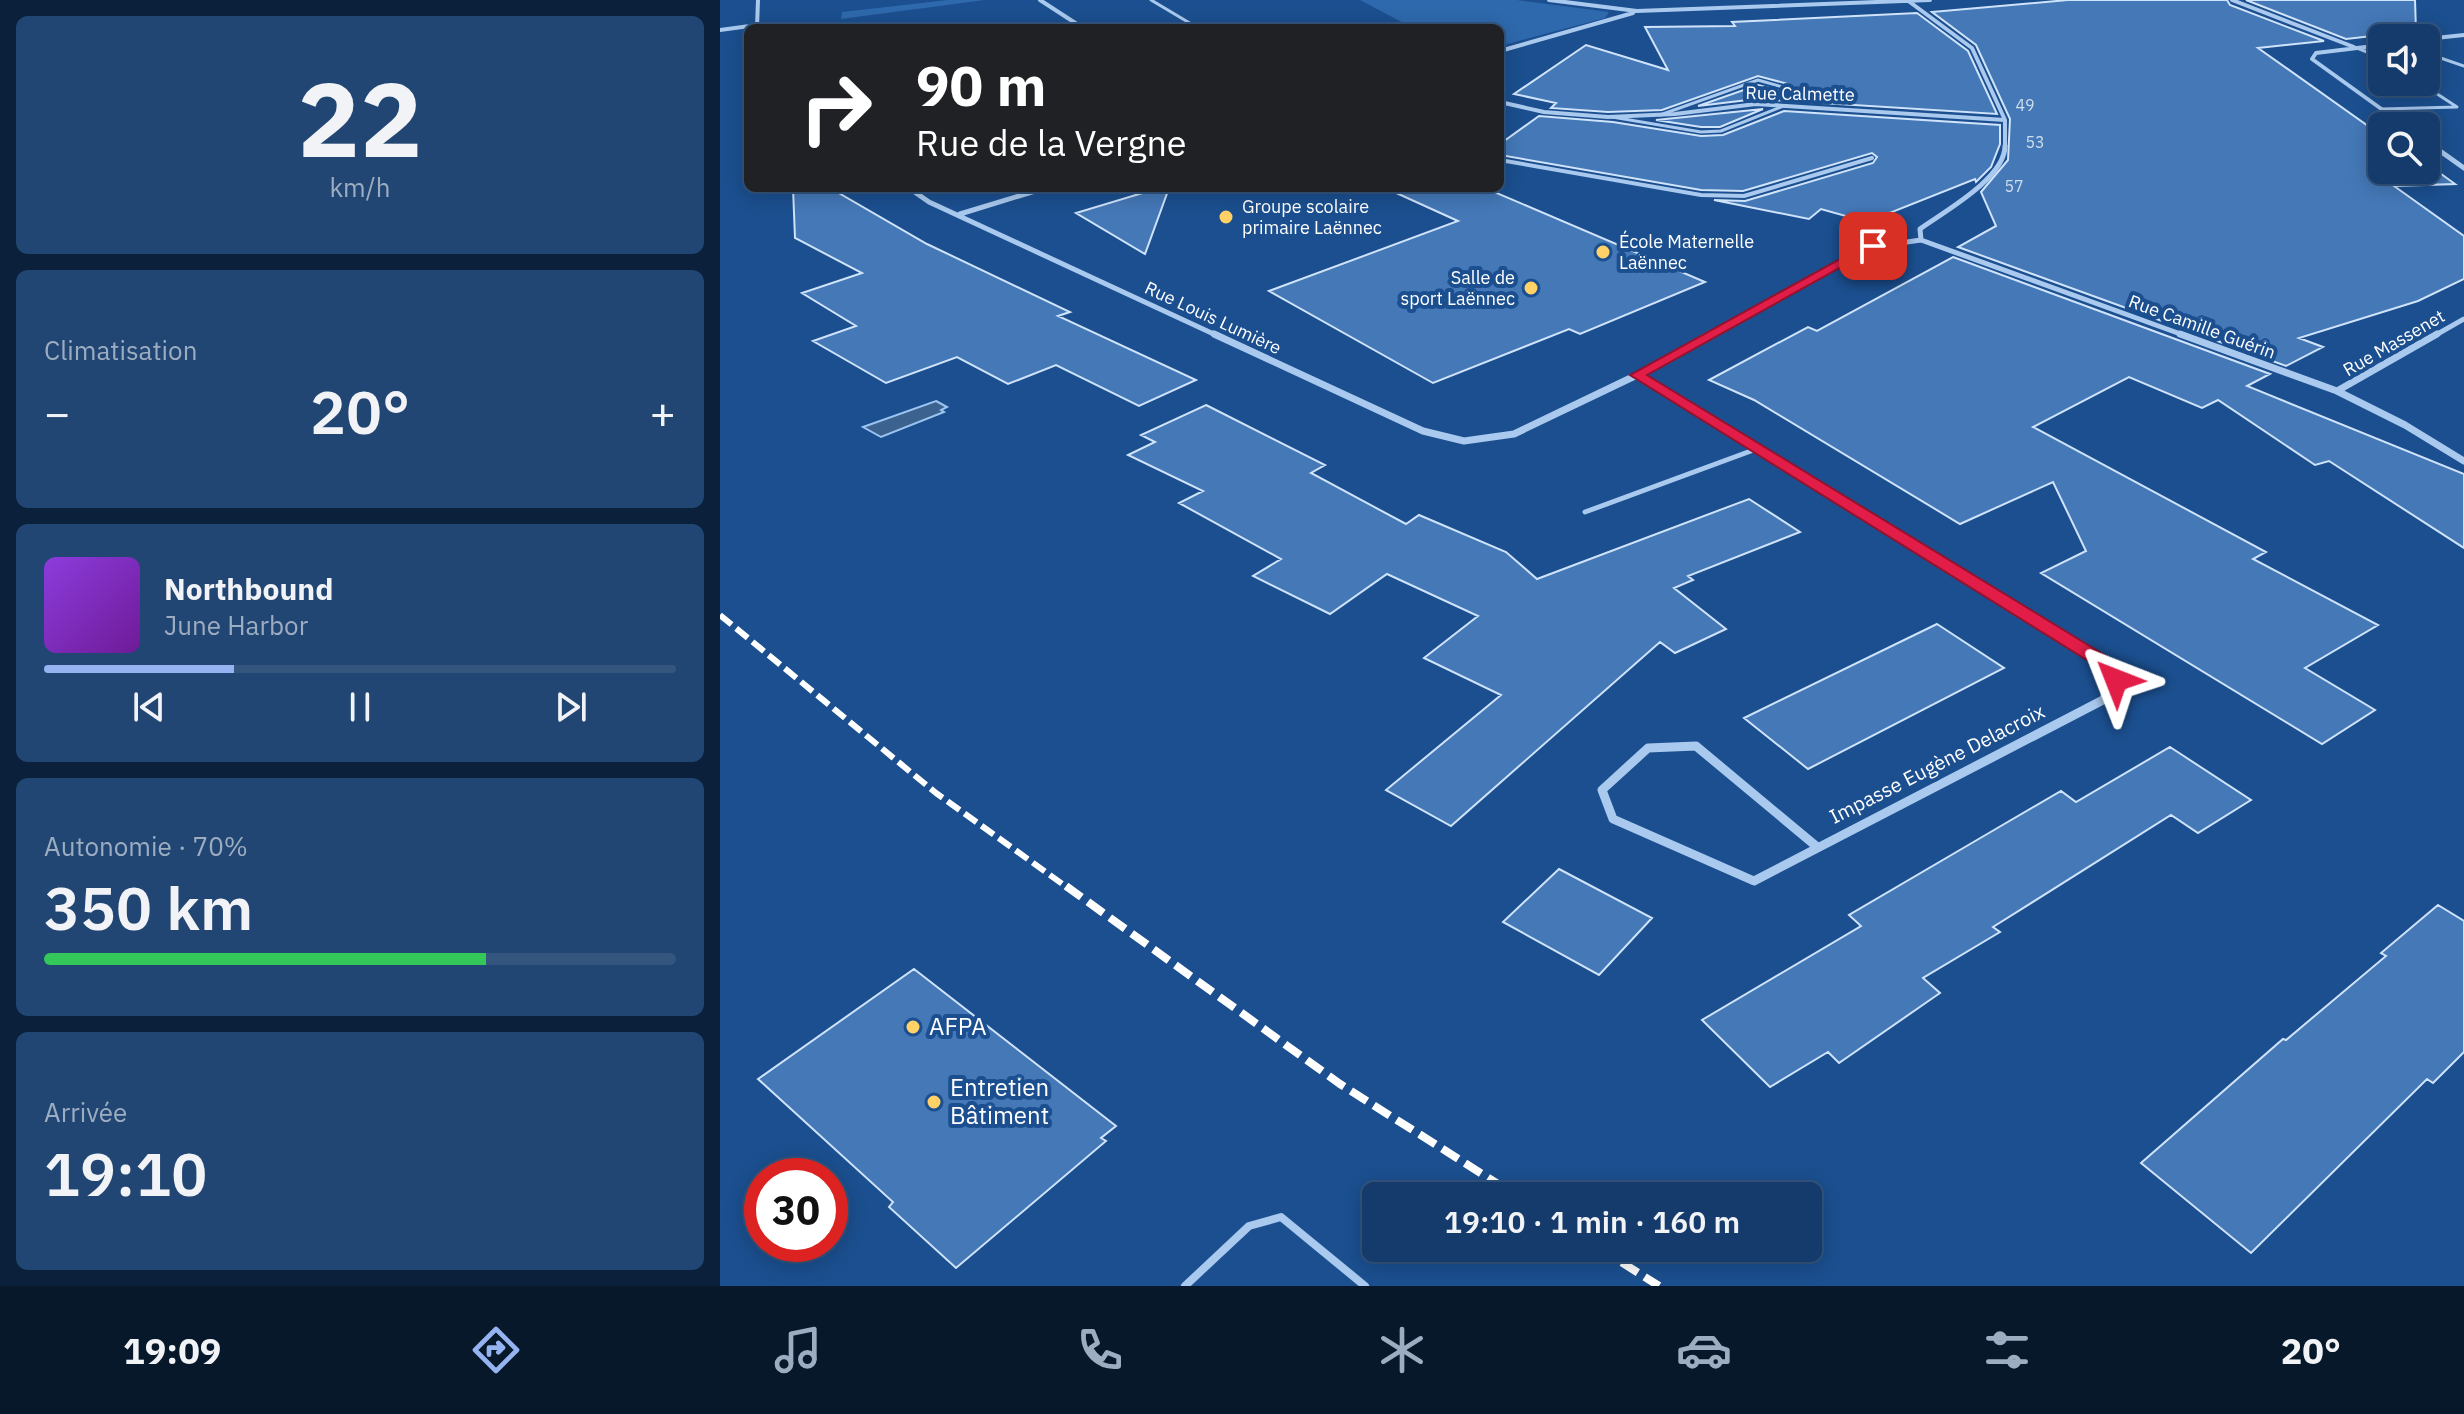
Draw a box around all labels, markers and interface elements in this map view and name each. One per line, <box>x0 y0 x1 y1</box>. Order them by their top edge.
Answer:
map controls <box>2368 24 2440 184</box>
button: sound <box>2368 24 2440 96</box>
text: 90 m <box>916 49 1046 121</box>
text: 22 <box>298 50 422 186</box>
icon: right <box>784 56 888 160</box>
street label: Rue Calmette <box>1745 81 1855 106</box>
house number: 49 <box>2015 95 2035 115</box>
button: search <box>2368 112 2440 184</box>
text: Rue de la Vergne <box>916 119 1187 166</box>
house number: 53 <box>2025 132 2045 152</box>
text: km/h <box>329 170 391 204</box>
house number: 57 <box>2004 176 2024 196</box>
place label: Groupe scolaire primaire Laënnec <box>1242 195 1382 239</box>
marker: Groupe scolaire primaire Laënnec <box>1217 208 1235 226</box>
pin <box>1839 212 1907 280</box>
icon: arrive <box>1851 224 1895 268</box>
place label: École Maternelle Laënnec <box>1619 230 1754 274</box>
marker: École Maternelle Laënnec <box>1594 243 1612 261</box>
place label: Salle de sport Laënnec <box>1401 266 1515 310</box>
street label: Rue Louis Lumière <box>1141 276 1285 359</box>
marker: Salle de sport Laënnec <box>1522 279 1540 297</box>
street label: Rue Camille Guérin <box>2126 289 2279 364</box>
street label: Rue Massenet <box>2339 304 2449 381</box>
text: Climatisation <box>44 333 197 367</box>
text: 20° <box>310 372 410 451</box>
text: − <box>44 384 70 441</box>
text: + <box>650 384 676 441</box>
text: Northbound <box>164 569 333 608</box>
text: June Harbor <box>164 608 308 642</box>
position arrow <box>2074 638 2158 722</box>
icon: previous <box>127 685 171 729</box>
icon: pause <box>338 685 382 729</box>
icon: next <box>549 685 593 729</box>
street label: Impasse Eugène Delacroix <box>1824 697 2049 830</box>
text: Autonomie · 70% <box>44 829 248 863</box>
text: 350 km <box>44 868 253 947</box>
place label: AFPA <box>929 1010 987 1042</box>
marker: AFPA <box>904 1018 922 1036</box>
place label: Entretien Bâtiment <box>950 1071 1049 1131</box>
marker: Entretien Bâtiment <box>925 1093 943 1111</box>
text: Arrivée <box>44 1095 127 1129</box>
text: 19:10 <box>44 1134 207 1213</box>
speed limit sign: 30 <box>744 1158 848 1262</box>
text: 19:10 · 1 min · 160 m <box>1444 1202 1740 1241</box>
icon: directions <box>468 1322 524 1378</box>
icon: music <box>770 1322 826 1378</box>
icon: phone <box>1072 1322 1128 1378</box>
icon: climate <box>1374 1322 1430 1378</box>
icon: car <box>1676 1322 1732 1378</box>
icon: filters <box>1979 1322 2035 1378</box>
text: 19:09 <box>123 1327 221 1374</box>
text: 20° <box>2281 1327 2341 1374</box>

